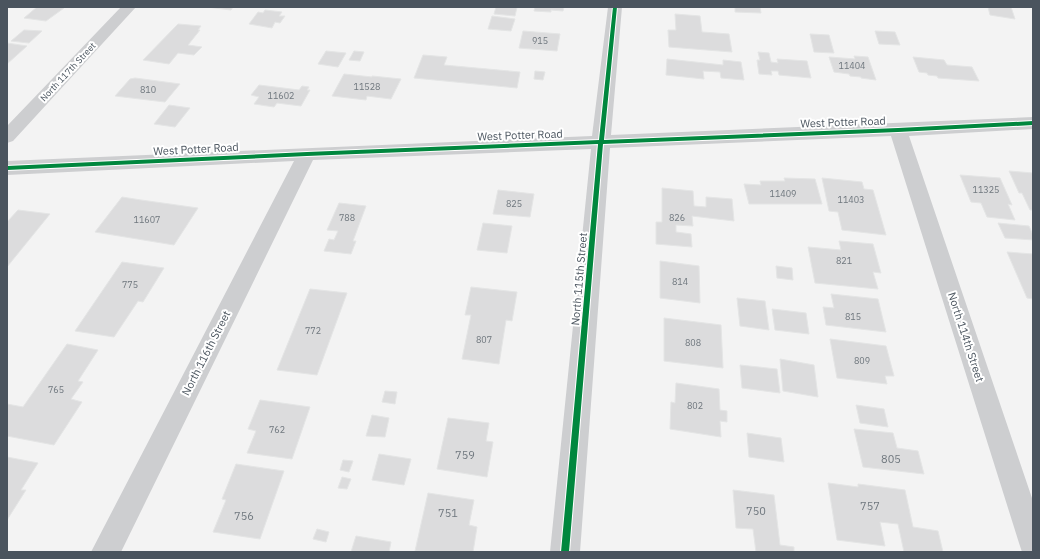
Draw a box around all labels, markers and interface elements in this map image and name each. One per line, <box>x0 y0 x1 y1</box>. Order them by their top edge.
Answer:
house number: 915 <box>532 35 548 46</box>
street label: North 117th Street <box>38 40 98 103</box>
house number: 11404 <box>838 60 866 71</box>
house number: 11528 <box>353 81 381 92</box>
house number: 810 <box>140 84 156 95</box>
house number: 11602 <box>267 90 295 101</box>
street label: West Potter Road <box>800 114 886 130</box>
street label: West Potter Road <box>477 127 563 143</box>
street label: West Potter Road <box>153 140 239 158</box>
house number: 11325 <box>972 184 1000 195</box>
house number: 11409 <box>769 188 797 199</box>
house number: 11403 <box>837 194 865 205</box>
house number: 825 <box>506 198 522 209</box>
house number: 788 <box>339 212 355 223</box>
house number: 826 <box>669 212 685 223</box>
house number: 11607 <box>133 214 161 225</box>
street label: North 115th Street <box>568 232 590 326</box>
house number: 821 <box>836 255 852 266</box>
house number: 814 <box>672 276 688 287</box>
house number: 775 <box>122 279 138 290</box>
street label: North 114th Street <box>945 290 987 384</box>
street label: North 116th Street <box>179 308 234 398</box>
house number: 815 <box>845 311 861 322</box>
house number: 772 <box>305 325 321 336</box>
house number: 807 <box>476 334 492 345</box>
house number: 808 <box>685 337 701 348</box>
house number: 809 <box>854 355 870 366</box>
house number: 765 <box>48 384 64 395</box>
house number: 802 <box>687 400 703 411</box>
house number: 762 <box>269 424 285 435</box>
house number: 759 <box>455 448 475 462</box>
house number: 805 <box>881 452 901 466</box>
house number: 757 <box>860 499 880 513</box>
house number: 750 <box>746 504 766 518</box>
house number: 751 <box>438 506 458 520</box>
house number: 756 <box>234 509 254 523</box>

